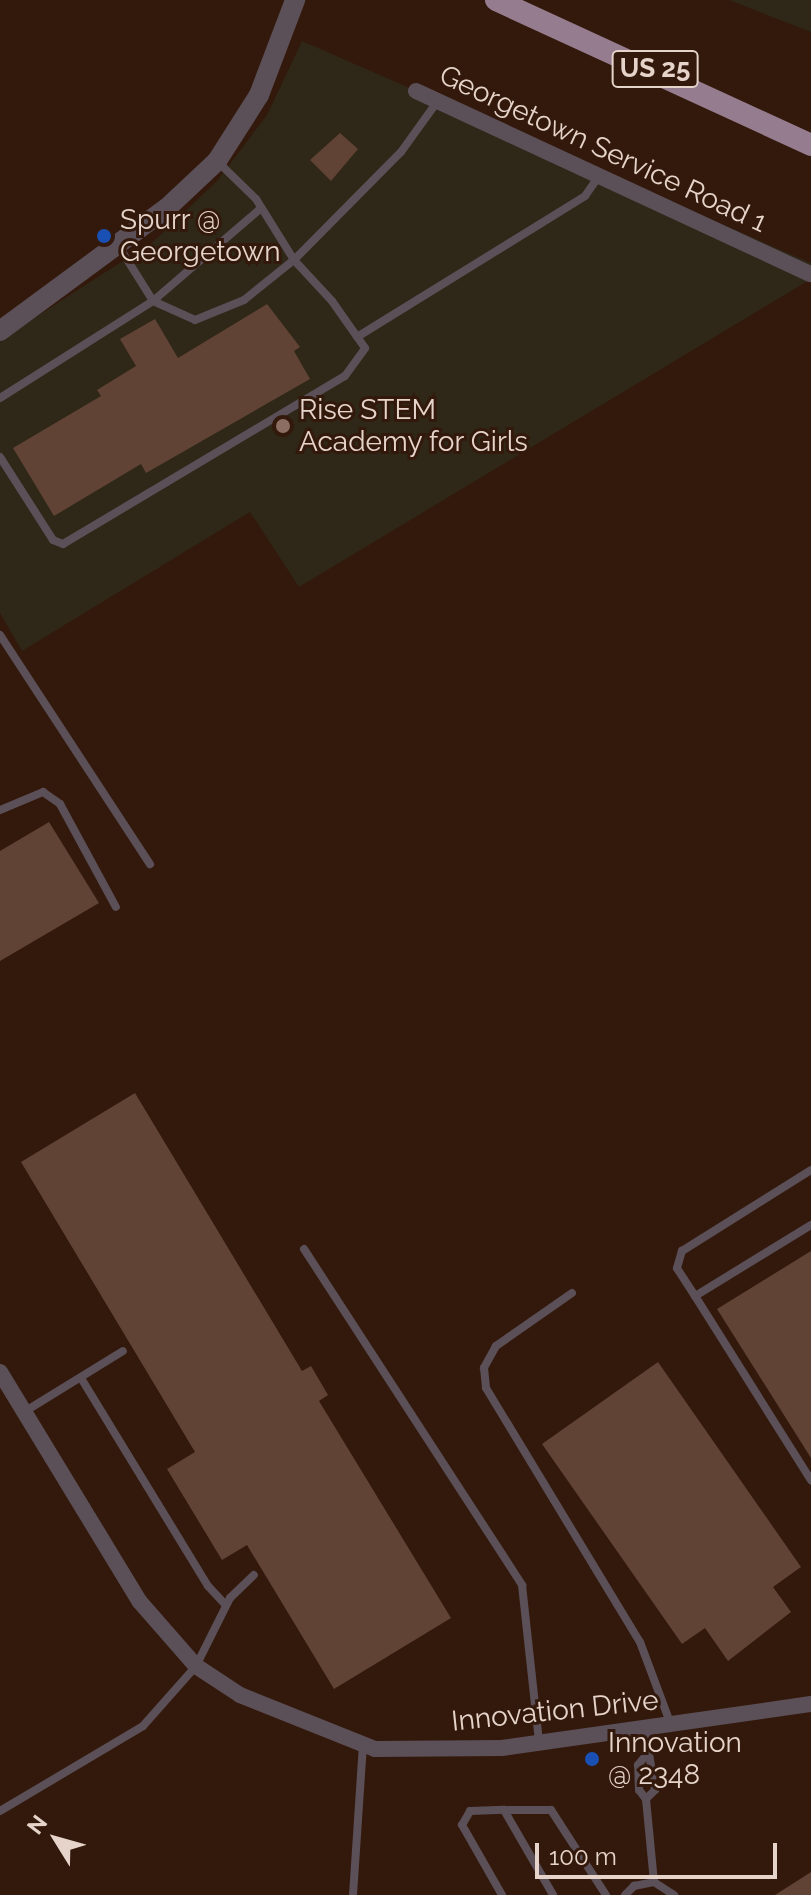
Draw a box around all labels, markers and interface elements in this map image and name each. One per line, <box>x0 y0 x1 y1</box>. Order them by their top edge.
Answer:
road number: US 25 <box>611 47 699 91</box>
street label: Georgetown Service Road 1 <box>434 58 772 240</box>
place label: Spurr @ Georgetown <box>120 203 281 269</box>
marker: Spurr @ Georgetown <box>95 227 113 245</box>
place label: Rise STEM Academy for Girls <box>299 393 529 459</box>
marker: Rise STEM Academy for Girls <box>274 417 292 435</box>
street label: Innovation Drive <box>450 1683 660 1739</box>
place label: Innovation @ 2348 <box>608 1726 742 1792</box>
marker: Innovation @ 2348 <box>583 1750 601 1768</box>
north arrow <box>16 1799 96 1879</box>
text: N <box>21 1810 52 1839</box>
scale bar <box>539 1827 781 1877</box>
text: 100 m <box>549 1842 617 1871</box>

